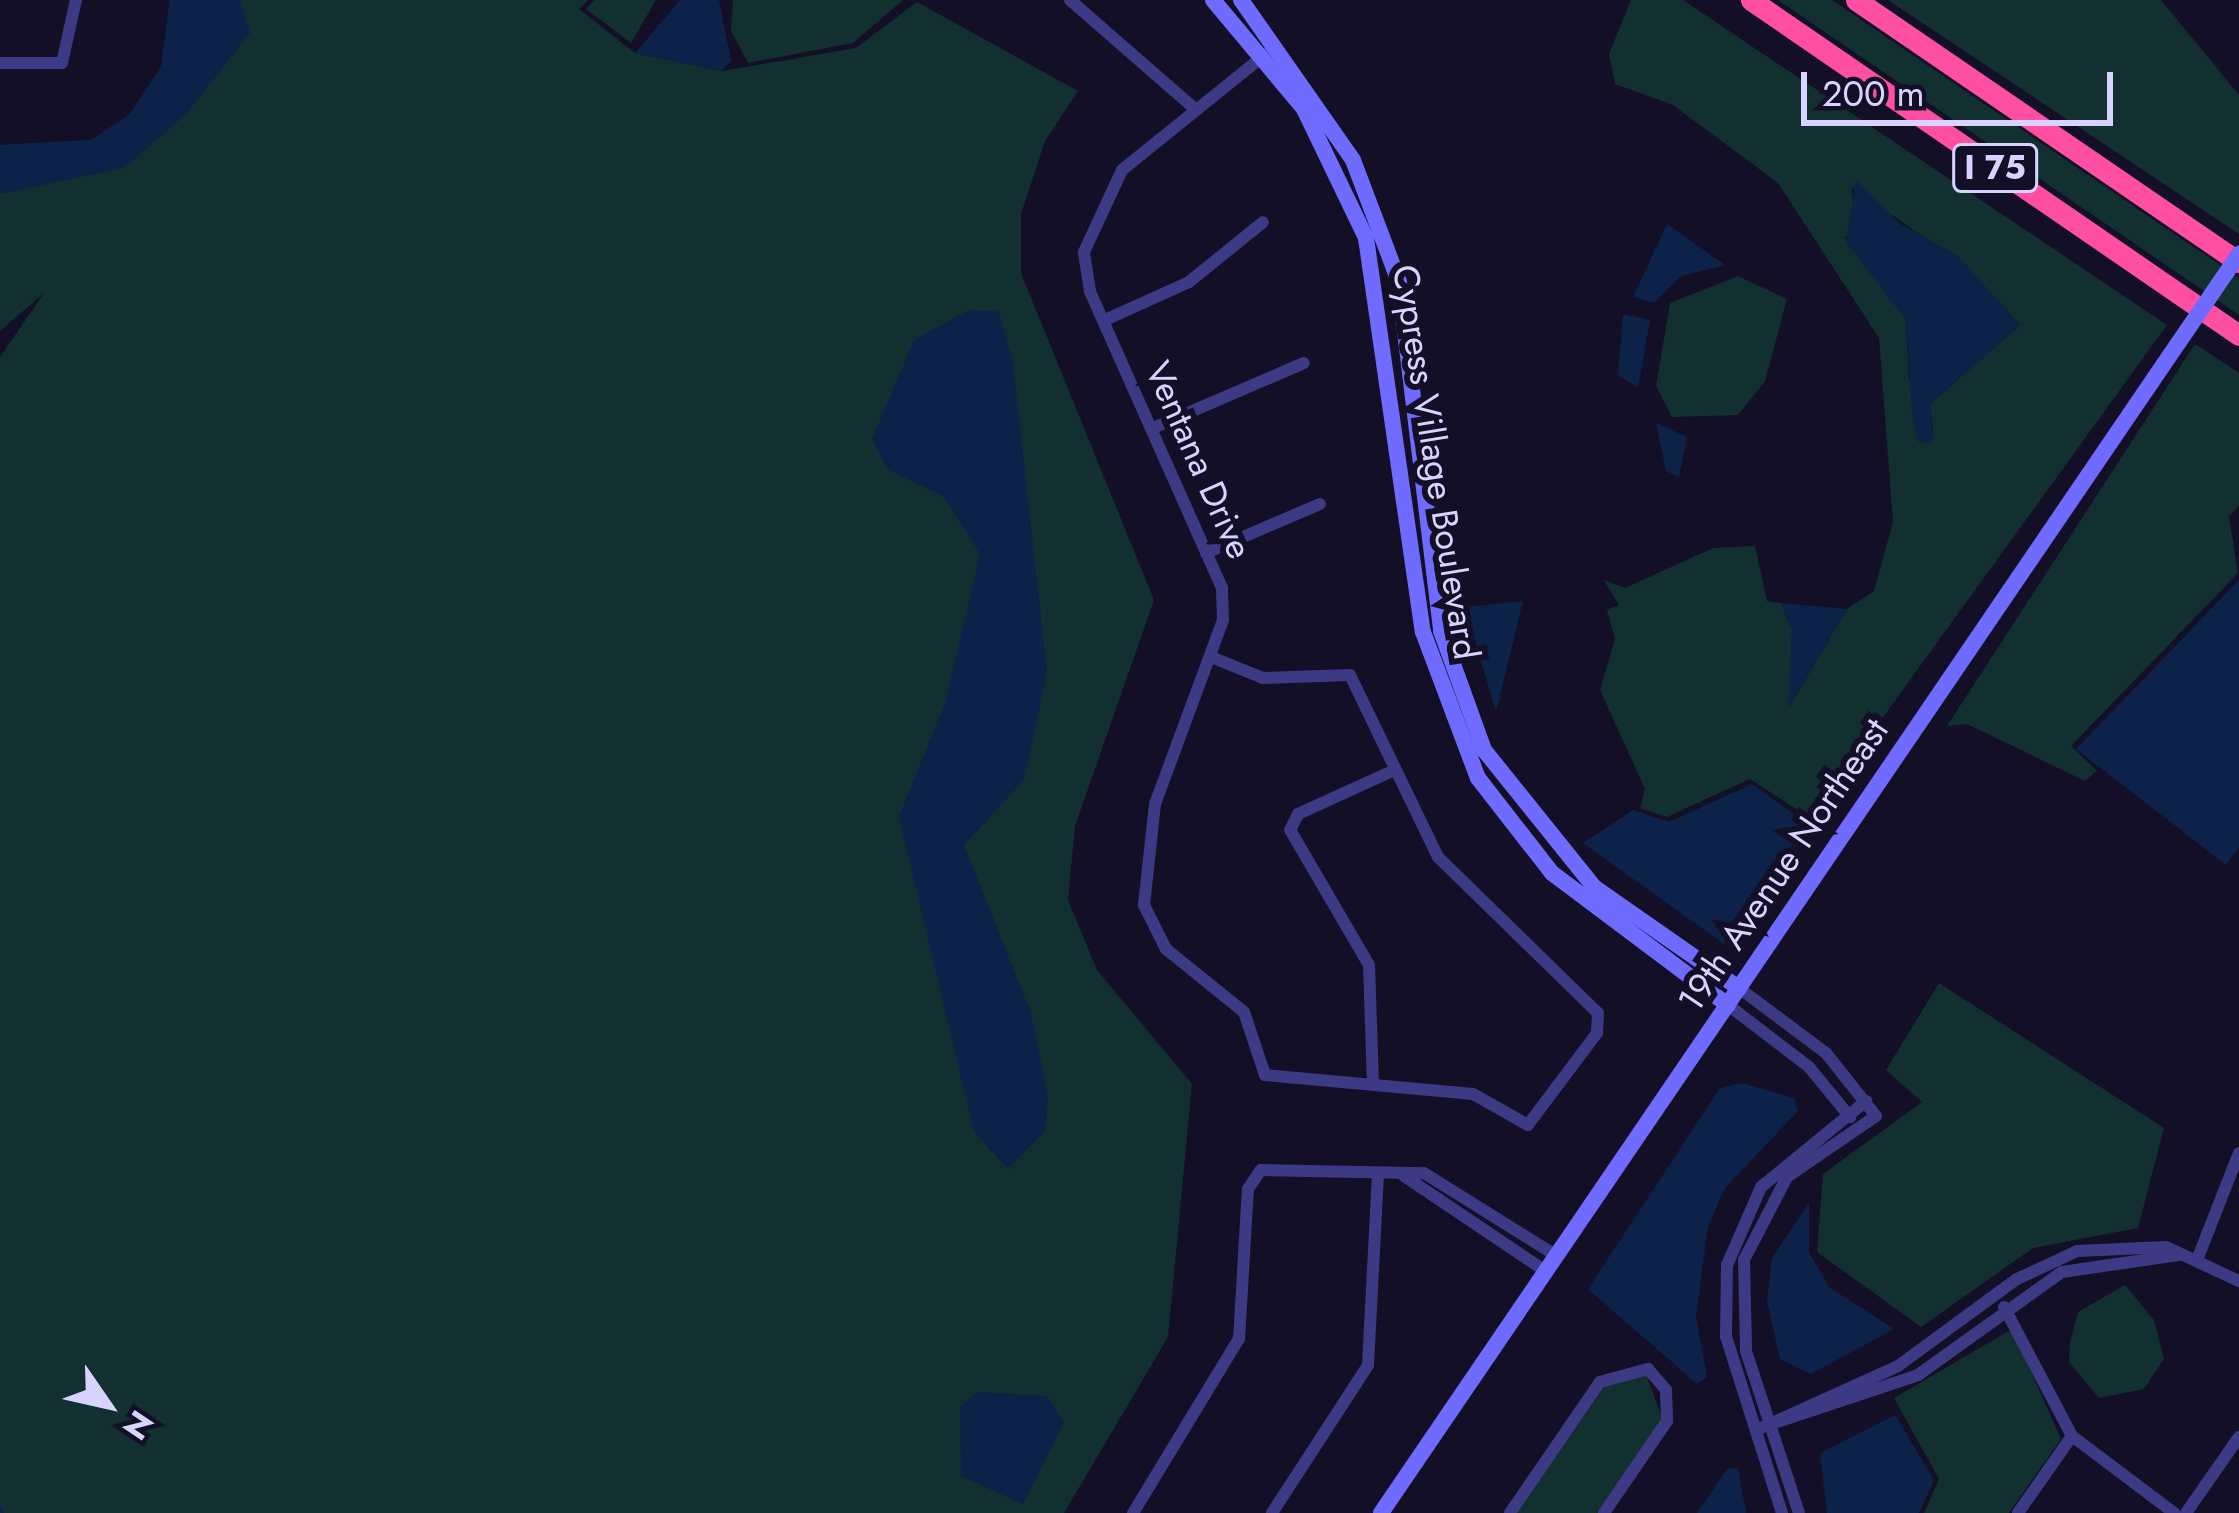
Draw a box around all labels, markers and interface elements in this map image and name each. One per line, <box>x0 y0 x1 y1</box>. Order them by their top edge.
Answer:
scale bar <box>1807 48 2119 122</box>
text: 200 m <box>1822 67 1925 119</box>
road number: I 75 <box>1950 141 2040 195</box>
street label: Cypress Village Boulevard <box>1383 262 1489 662</box>
street label: Ventana Drive <box>1136 355 1262 565</box>
street label: 19th Avenue Northeast <box>1669 710 1897 1020</box>
north arrow <box>48 1345 168 1465</box>
text: N <box>111 1401 165 1449</box>

